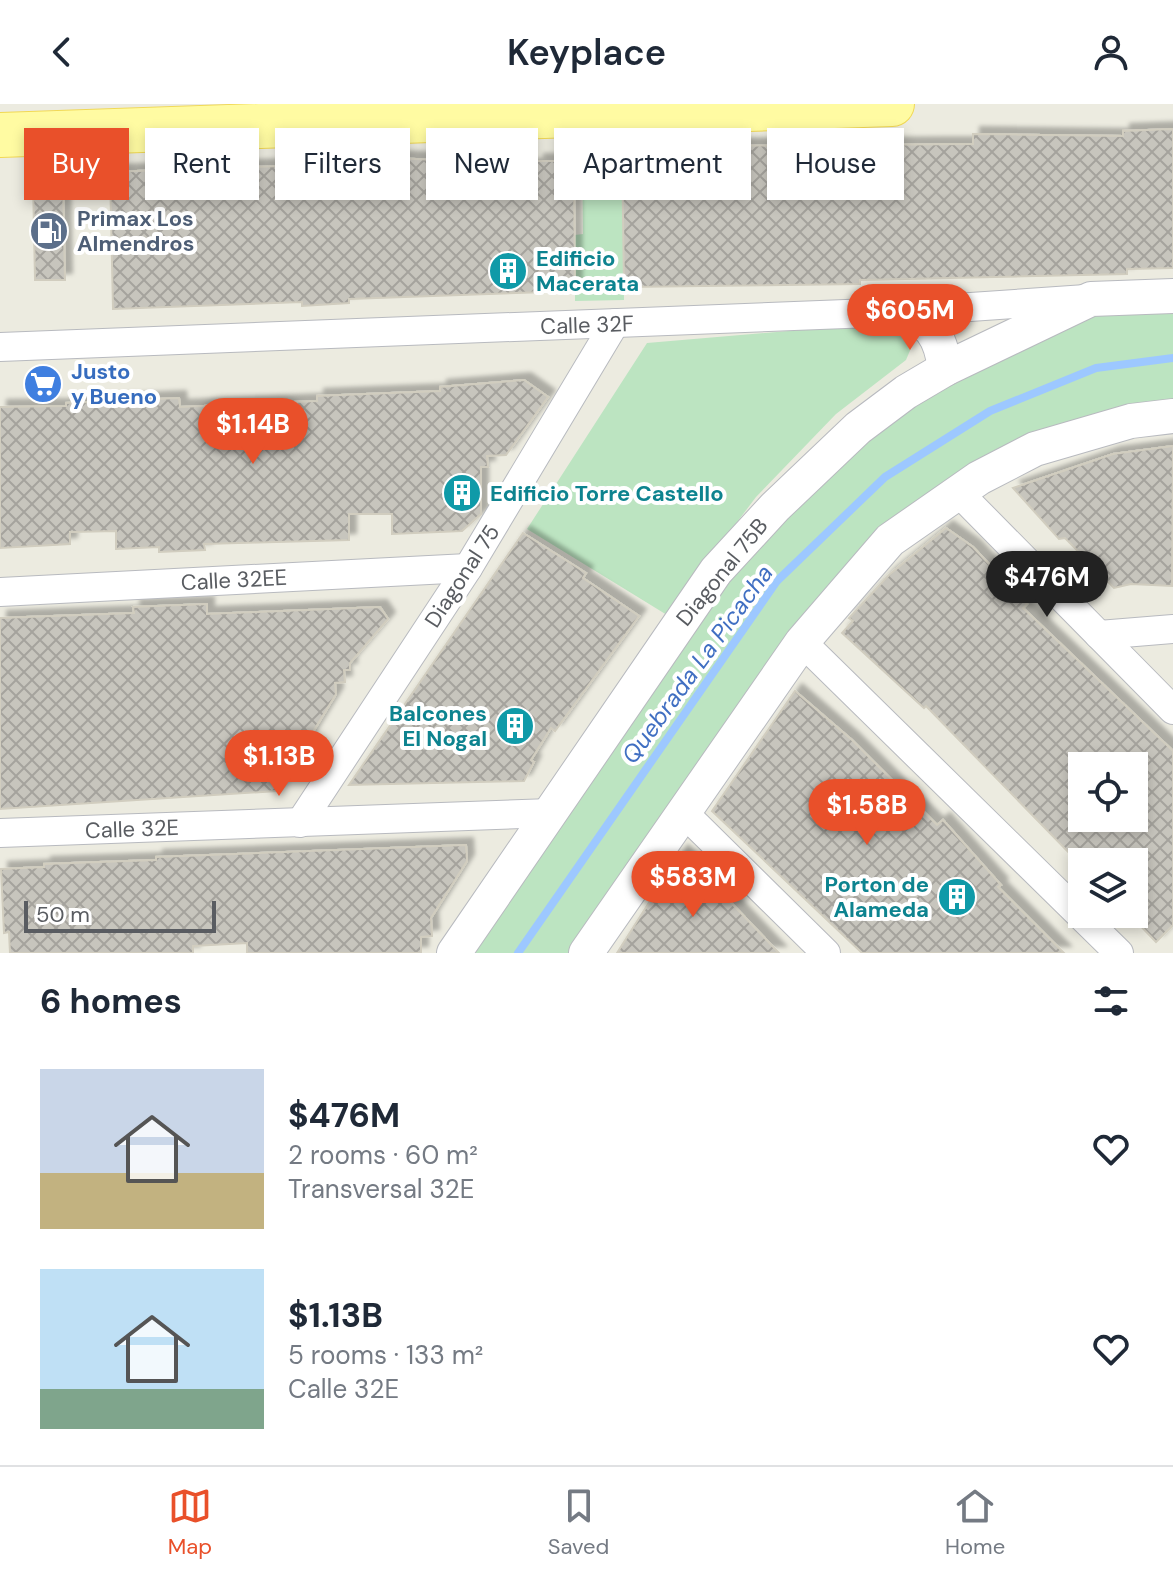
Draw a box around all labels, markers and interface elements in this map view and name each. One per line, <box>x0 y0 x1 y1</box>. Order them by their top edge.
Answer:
text: Keyplace <box>507 29 666 76</box>
icon: back <box>40 30 84 74</box>
icon: person <box>1089 30 1133 74</box>
chip: Buy <box>24 128 129 200</box>
chip: Rent <box>145 128 259 200</box>
chip: Filters <box>275 128 410 200</box>
chip: New <box>426 128 538 200</box>
chip: Apartment <box>554 128 751 200</box>
chip: House <box>767 128 904 200</box>
place label: Primax Los Almendros <box>77 204 194 258</box>
fuel station icon: Primax Los Almendros <box>28 210 70 252</box>
place label: Edificio Macerata <box>536 244 639 298</box>
building icon: Edificio Macerata <box>487 250 529 292</box>
pin: $605M <box>854 284 966 352</box>
text: $605M <box>865 293 955 327</box>
street label: Calle 32F <box>540 309 634 341</box>
place label: Justo y Bueno <box>71 357 157 411</box>
supermarket icon: Justo y Bueno <box>22 363 64 405</box>
pin: $1.14B <box>188 398 318 466</box>
text: $1.14B <box>216 407 290 441</box>
building icon: Edificio Torre Castello <box>441 472 483 514</box>
place label: Edificio Torre Castello <box>490 479 724 508</box>
street label: Diagonal 75B <box>670 512 774 632</box>
street label: Diagonal 75 <box>418 519 506 633</box>
pin: $476M <box>991 551 1103 619</box>
water label: Quebrada La Picacha <box>614 558 780 770</box>
text: $476M <box>1004 560 1090 594</box>
street label: Calle 32EE <box>180 563 288 597</box>
place label: Balcones El Nogal <box>389 699 487 753</box>
building icon: Balcones El Nogal <box>494 705 536 747</box>
pin: $1.13B <box>214 730 344 798</box>
text: $1.13B <box>243 739 315 773</box>
map controls <box>1068 752 1148 928</box>
button: locate <box>1068 752 1148 832</box>
pin: $1.58B <box>802 779 932 847</box>
text: $1.58B <box>827 788 907 822</box>
street label: Calle 32E <box>85 813 179 845</box>
button: layers <box>1068 848 1148 928</box>
pin: $583M <box>637 851 749 919</box>
text: $583M <box>649 860 737 894</box>
place label: Porton de Alameda <box>825 870 929 924</box>
building icon: Porton de Alameda <box>936 876 978 918</box>
scale bar <box>24 897 216 933</box>
text: 50 m <box>36 900 90 929</box>
text: 6 homes <box>40 979 182 1024</box>
icon: filters <box>1089 979 1133 1023</box>
text: $476M <box>288 1093 400 1138</box>
icon: home <box>104 1101 200 1197</box>
icon: heart <box>1089 1127 1133 1171</box>
text: 2 rooms · 60 m² <box>288 1138 478 1172</box>
text: Transversal 32E <box>288 1172 475 1206</box>
text: $1.13B <box>288 1293 383 1338</box>
icon: home <box>104 1301 200 1397</box>
icon: heart <box>1089 1327 1133 1371</box>
text: 5 rooms · 133 m² <box>288 1338 483 1372</box>
text: Calle 32E <box>288 1372 399 1406</box>
tab: Map <box>168 1484 212 1561</box>
tab: Saved <box>548 1484 609 1561</box>
tab: Home <box>945 1484 1005 1561</box>

